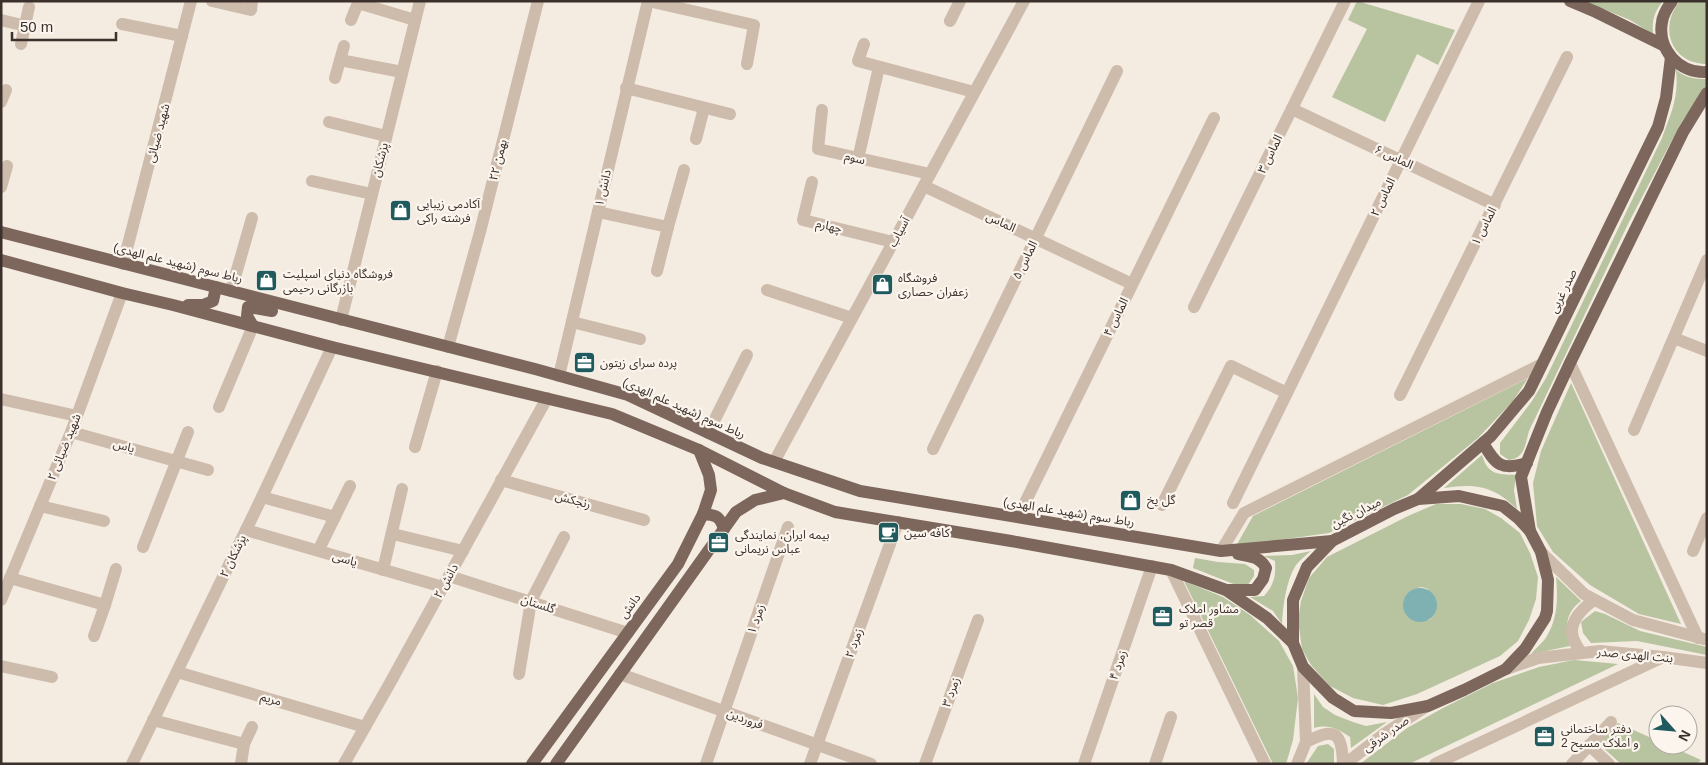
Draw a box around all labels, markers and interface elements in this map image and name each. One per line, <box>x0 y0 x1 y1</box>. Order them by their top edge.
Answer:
scale bar <box>12 10 116 42</box>
text: 50 m <box>20 18 53 35</box>
street label: شهید ضیائی <box>143 102 173 164</box>
street label: الماس ۳ <box>1255 132 1285 176</box>
street label: ۲۲ بهمن <box>486 138 510 182</box>
street label: پزشکان <box>369 141 392 179</box>
street label: الماس ۶ <box>1372 142 1416 172</box>
street label: سوم <box>843 149 867 169</box>
street label: دانش ۱ <box>592 168 614 208</box>
street label: الماس ۲ <box>1368 175 1398 219</box>
place label: آکادمی زیبایی فرشته راکی <box>417 197 481 225</box>
shop icon: آکادمی زیبایی فرشته راکی <box>389 199 413 223</box>
street label: الماس ۱ <box>1468 204 1500 247</box>
street label: الماس <box>984 209 1018 235</box>
street label: آسیاب <box>885 214 913 250</box>
street label: چهارم <box>814 216 843 238</box>
street label: الماس ۵ <box>1010 238 1040 282</box>
street label: رباط سوم (شهید علم الهدی) <box>111 240 244 288</box>
street label: صدر غربی <box>1546 266 1580 315</box>
place label: فروشگاه دنیای اسپلیت بازرگانی رحیمی <box>283 267 393 295</box>
shop icon: فروشگاه دنیای اسپلیت بازرگانی رحیمی <box>255 269 279 293</box>
place label: فروشگاه زعفران حصاری <box>898 271 968 299</box>
shop icon: فروشگاه زعفران حصاری <box>870 273 894 297</box>
street label: الماس ۴ <box>1101 295 1131 339</box>
office icon: پرده سرای زیتون <box>572 351 596 375</box>
place label: پرده سرای زیتون <box>600 356 677 371</box>
street label: رباط سوم (شهید علم الهدی) <box>620 375 747 443</box>
street label: شهید ضیائی ۲ <box>44 412 84 482</box>
street label: یاس <box>112 436 136 456</box>
shop icon: گل یخ <box>1119 488 1143 512</box>
street label: رنجکش <box>554 489 592 511</box>
place label: گل یخ <box>1147 493 1176 509</box>
street label: میدان نگین <box>1329 494 1383 532</box>
street label: رباط سوم (شهید علم الهدی) <box>1002 495 1136 531</box>
cafe icon: کافه سین <box>876 521 900 545</box>
place label: کافه سین <box>904 526 951 540</box>
place label: بیمه ایران، نمایندگی عباس نریمانی <box>735 528 830 556</box>
office icon: بیمه ایران، نمایندگی عباس نریمانی <box>707 530 731 554</box>
street label: پزشکان ۲ <box>217 533 250 580</box>
street label: یاسی <box>331 549 359 569</box>
street label: دانش ۲ <box>431 561 461 601</box>
street label: دانش <box>616 591 644 621</box>
street label: گلستان <box>519 592 558 616</box>
street label: زمرد ۱ <box>744 602 768 636</box>
place label: مشاور املاک قصر تو <box>1179 602 1239 630</box>
office icon: مشاور املاک قصر تو <box>1151 604 1175 628</box>
street label: زمرد ۲ <box>842 626 866 660</box>
street label: بنت الهدی صدر <box>1595 645 1674 665</box>
street label: زمرد ۴ <box>1106 648 1130 682</box>
street label: زمرد ۳ <box>939 675 963 709</box>
street label: مریم <box>258 689 283 711</box>
north arrow <box>1648 705 1698 755</box>
street label: فروردین <box>725 706 765 732</box>
street label: صدر شرقی <box>1360 713 1412 755</box>
place label: دفتر ساختمانی و املاک مسیح 2 <box>1561 722 1639 752</box>
office icon: دفتر ساختمانی و املاک مسیح 2 <box>1533 724 1557 748</box>
text: N <box>1675 728 1694 744</box>

